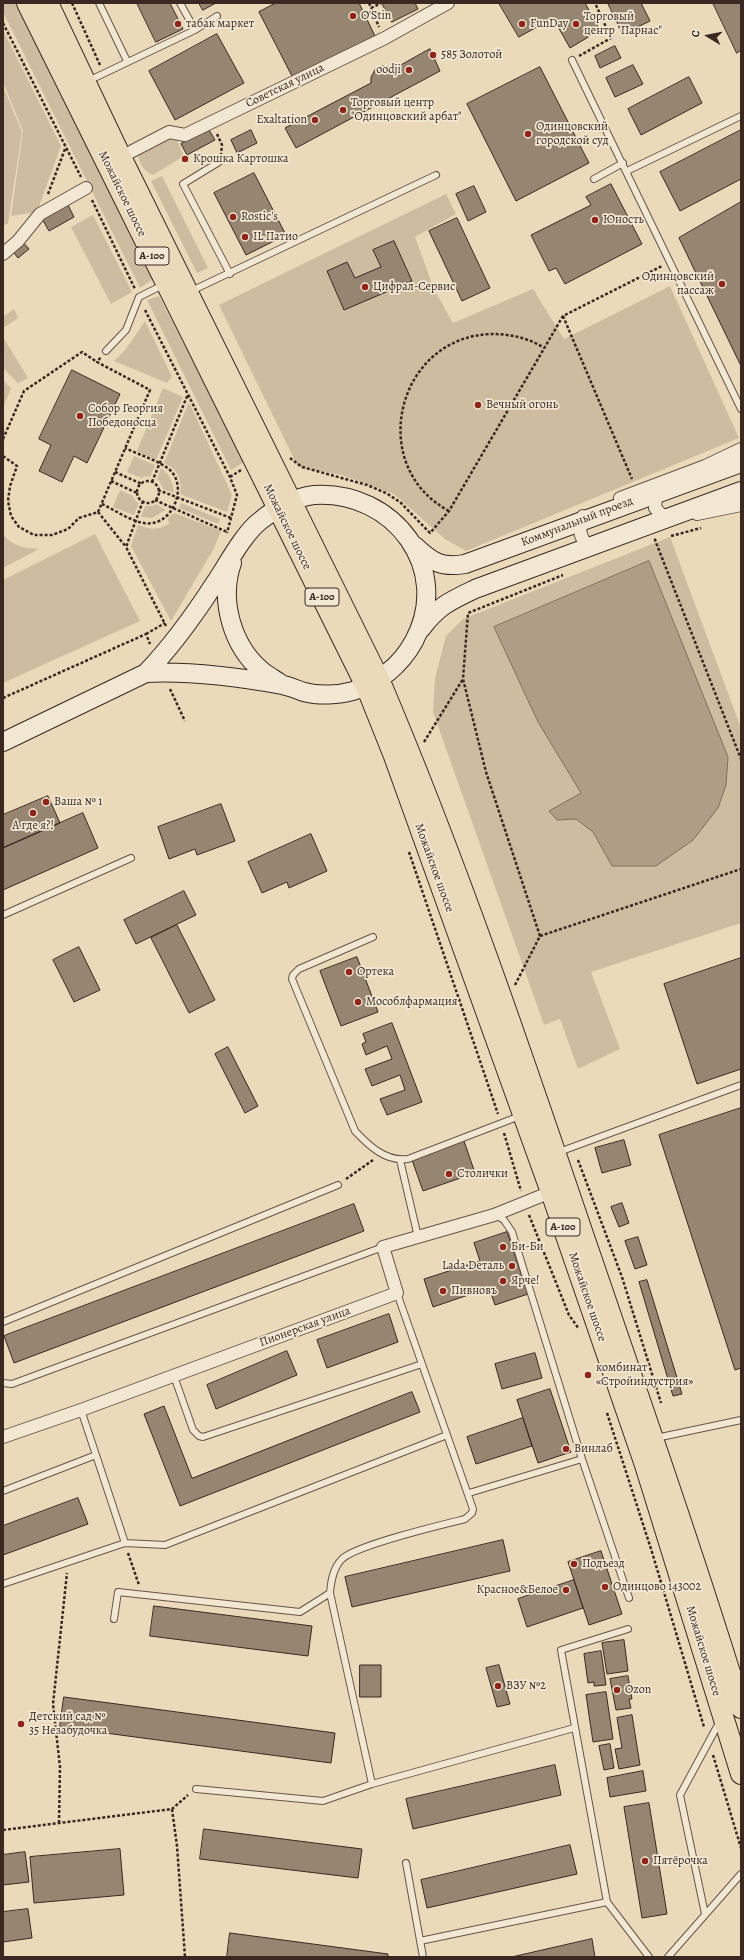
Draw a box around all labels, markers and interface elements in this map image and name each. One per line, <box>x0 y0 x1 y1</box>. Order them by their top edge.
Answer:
place label: O'Stin <box>361 9 391 23</box>
place label: Торговый центр "Парнас" <box>584 10 662 38</box>
marker: O'Stin <box>348 11 358 21</box>
north arrow <box>688 16 728 56</box>
place label: табак маркет <box>186 17 254 31</box>
place label: FunDay <box>530 17 568 31</box>
marker: табак маркет <box>173 19 183 29</box>
marker: FunDay <box>517 19 527 29</box>
marker: Торговый центр "Парнас" <box>571 19 581 29</box>
text: С <box>688 29 704 38</box>
place label: 585 Золотой <box>441 48 502 62</box>
marker: 585 Золотой <box>428 50 438 60</box>
street label: Советская улица <box>243 61 327 111</box>
place label: oodji <box>376 63 401 77</box>
marker: oodji <box>404 65 414 75</box>
place label: Торговый центр "Одинцовский арбат" <box>351 96 462 124</box>
marker: Торговый центр "Одинцовский арбат" <box>338 105 348 115</box>
place label: Exaltation <box>256 113 307 127</box>
marker: Exaltation <box>310 115 320 125</box>
place label: Одинцовский городской суд <box>536 120 609 148</box>
marker: Одинцовский городской суд <box>523 129 533 139</box>
street label: Можайское шоссе <box>95 149 149 239</box>
place label: Крошка Картошка <box>193 152 289 166</box>
marker: Крошка Картошка <box>180 154 190 164</box>
place label: Rostic's <box>241 210 278 224</box>
marker: Rostic's <box>228 212 238 222</box>
place label: Юность <box>603 213 644 227</box>
marker: Юность <box>590 215 600 225</box>
place label: IL Патио <box>253 230 298 244</box>
marker: IL Патио <box>240 232 250 242</box>
road number: А-100 <box>135 247 169 265</box>
place label: Одинцовский пассаж <box>642 270 714 298</box>
marker: Одинцовский пассаж <box>717 279 727 289</box>
place label: Цифрал-Сервис <box>373 280 455 294</box>
marker: Цифрал-Сервис <box>360 282 370 292</box>
place label: Вечный огонь <box>486 398 558 412</box>
marker: Вечный огонь <box>473 400 483 410</box>
place label: Собор Георгия Победоносца <box>88 402 163 430</box>
marker: Собор Георгия Победоносца <box>75 411 85 421</box>
street label: Можайское шоссе <box>260 482 314 572</box>
street label: Коммунальный проезд <box>519 494 635 550</box>
road number: А-100 <box>305 588 339 606</box>
place label: Ваша № 1 <box>54 795 102 809</box>
marker: Ваша № 1 <box>41 797 51 807</box>
marker: А где я?! <box>28 808 38 818</box>
place label: А где я?! <box>12 819 54 833</box>
street label: Можайское шоссе <box>411 822 457 914</box>
place label: Ортека <box>357 965 394 979</box>
marker: Ортека <box>344 967 354 977</box>
place label: Мособлфармация <box>366 995 458 1009</box>
marker: Мособлфармация <box>353 997 363 1007</box>
place label: Столички <box>457 1167 508 1181</box>
marker: Столички <box>444 1169 454 1179</box>
road number: А-100 <box>546 1218 580 1236</box>
place label: Би-Би <box>511 1240 544 1254</box>
marker: Би-Би <box>498 1242 508 1252</box>
street label: Можайское шоссе <box>565 1250 609 1344</box>
place label: Lada Dеталь <box>442 1259 504 1273</box>
marker: Lada Dеталь <box>507 1261 517 1271</box>
place label: Ярче! <box>511 1274 539 1288</box>
marker: Ярче! <box>498 1276 508 1286</box>
place label: Пивновъ <box>451 1284 497 1298</box>
marker: Пивновъ <box>438 1286 448 1296</box>
street label: Пионерская улица <box>258 1304 352 1350</box>
place label: комбинат «Стройиндустрия» <box>596 1361 693 1389</box>
marker: комбинат «Стройиндустрия» <box>583 1370 593 1380</box>
place label: Винлаб <box>574 1442 613 1456</box>
marker: Винлаб <box>561 1444 571 1454</box>
place label: Подъезд <box>582 1557 625 1571</box>
marker: Подъезд <box>569 1559 579 1569</box>
place label: Одинцово 143002 <box>613 1580 701 1594</box>
marker: Одинцово 143002 <box>600 1582 610 1592</box>
place label: Красное&Белое <box>476 1583 558 1597</box>
marker: Красное&Белое <box>561 1585 571 1595</box>
street label: Можайское шоссе <box>682 1604 724 1698</box>
place label: ВЗУ №2 <box>506 1679 546 1693</box>
marker: ВЗУ №2 <box>493 1681 503 1691</box>
place label: Ozon <box>625 1683 651 1697</box>
marker: Ozon <box>612 1685 622 1695</box>
place label: Детский сад № 35 Незабудочка <box>29 1710 107 1738</box>
marker: Детский сад № 35 Незабудочка <box>16 1719 26 1729</box>
place label: Пятёрочка <box>653 1854 708 1868</box>
marker: Пятёрочка <box>640 1856 650 1866</box>

